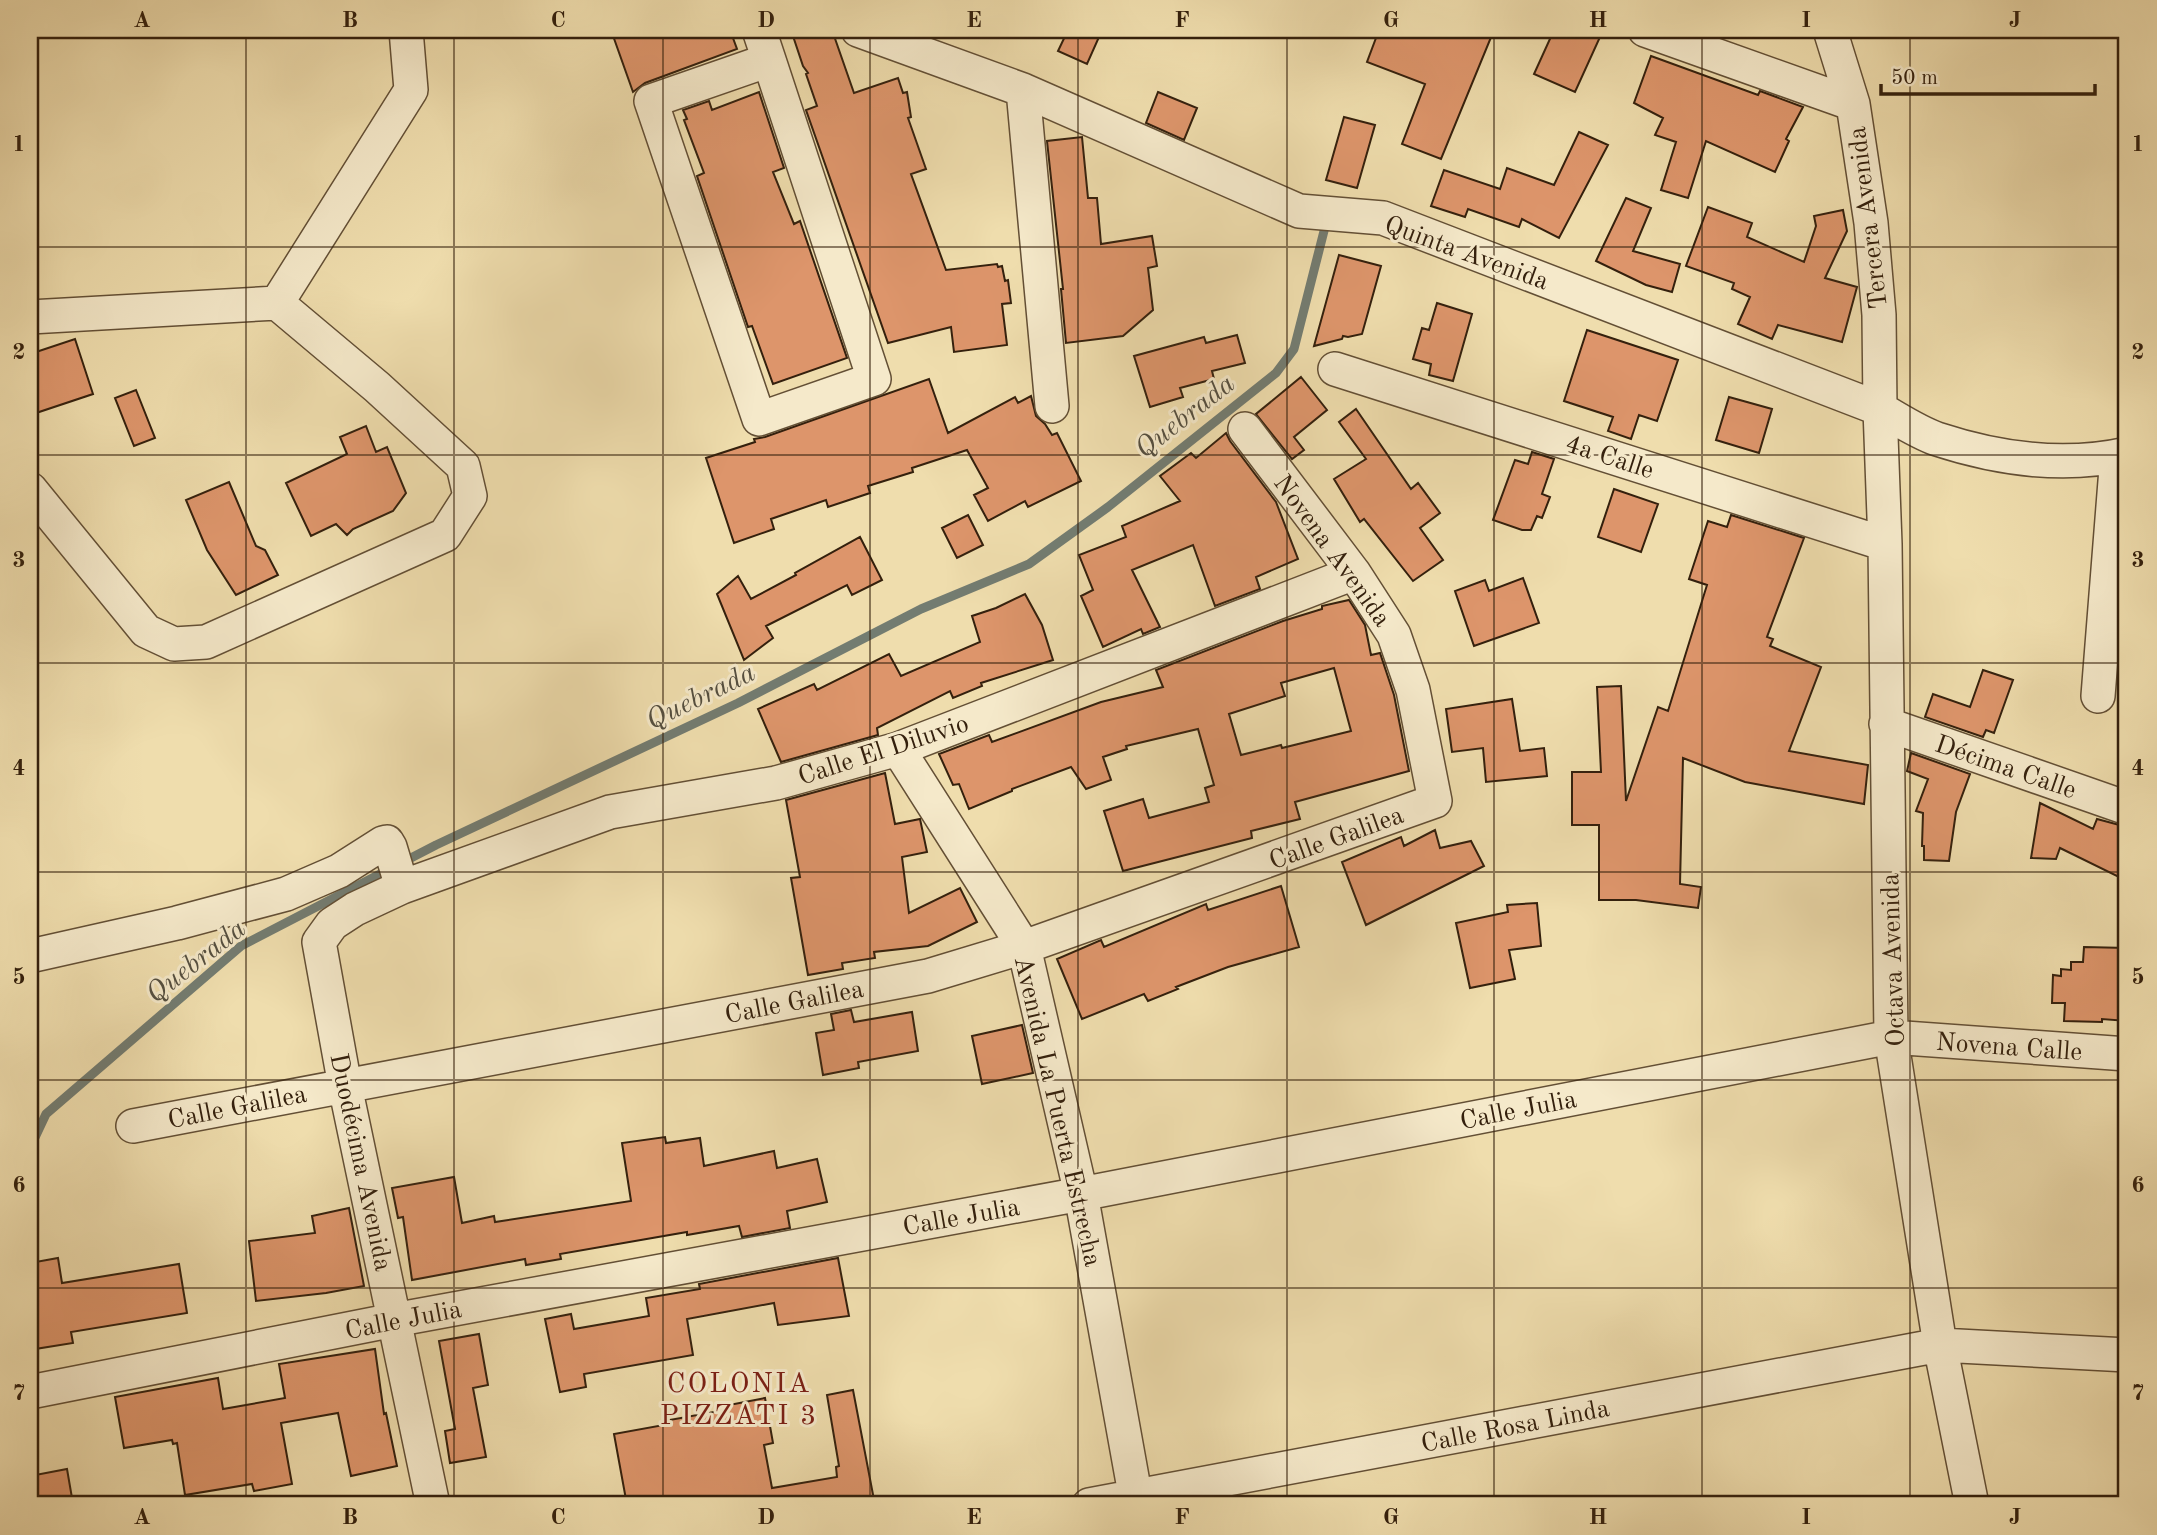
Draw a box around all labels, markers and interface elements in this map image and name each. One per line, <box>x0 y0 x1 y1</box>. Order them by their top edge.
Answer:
text: A <box>133 9 151 32</box>
text: B <box>342 9 358 32</box>
text: C <box>550 9 566 32</box>
text: D <box>757 9 775 32</box>
text: E <box>966 9 982 32</box>
text: F <box>1174 9 1190 32</box>
text: G <box>1383 9 1399 32</box>
text: H <box>1589 9 1607 32</box>
text: I <box>1801 9 1811 32</box>
text: J <box>2009 9 2021 32</box>
scale bar <box>1881 52 2094 96</box>
text: 50 m <box>1891 68 1938 89</box>
street label: Tercera Avenida <box>1845 125 1893 310</box>
text: 1 <box>12 133 26 156</box>
text: 1 <box>2131 133 2145 156</box>
street label: Quinta Avenida <box>1381 212 1552 296</box>
text: 2 <box>12 341 26 364</box>
text: 2 <box>2131 341 2145 364</box>
water label: Quebrada <box>1131 370 1241 465</box>
street label: 4a Calle <box>1562 431 1657 484</box>
street label: Novena Avenida <box>1268 470 1395 632</box>
text: 3 <box>12 549 26 572</box>
text: 3 <box>2131 549 2145 572</box>
water label: Quebrada <box>642 659 760 736</box>
street label: Calle El Diluvio <box>795 711 972 791</box>
street label: Décima Calle <box>1931 732 2079 804</box>
text: 4 <box>12 757 26 780</box>
text: 4 <box>2131 757 2145 780</box>
street label: Calle Galilea <box>1266 803 1408 875</box>
street label: Octava Avenida <box>1878 872 1910 1047</box>
water label: Quebrada <box>142 915 252 1010</box>
street label: Avenida La Puerta Estrecha <box>1009 954 1105 1269</box>
text: 5 <box>12 966 26 989</box>
text: 5 <box>2131 966 2145 989</box>
street label: Calle Galilea <box>723 977 866 1029</box>
street label: Novena Calle <box>1935 1030 2083 1066</box>
street label: Duodécima Avenida <box>324 1051 396 1274</box>
street label: Calle Galilea <box>166 1082 309 1134</box>
street label: Calle Julia <box>1458 1087 1579 1135</box>
text: 6 <box>12 1174 26 1197</box>
text: 6 <box>2131 1174 2145 1197</box>
street label: Calle Julia <box>901 1195 1022 1241</box>
street label: Calle Julia <box>343 1297 464 1345</box>
district label: COLONIA PIZZATI 3 <box>660 1371 818 1431</box>
text: 7 <box>12 1382 26 1405</box>
text: 7 <box>2131 1382 2145 1405</box>
street label: Calle Rosa Linda <box>1419 1396 1612 1458</box>
text: A <box>133 1506 151 1529</box>
text: B <box>342 1506 358 1529</box>
text: C <box>550 1506 566 1529</box>
text: D <box>757 1506 775 1529</box>
text: E <box>966 1506 982 1529</box>
text: F <box>1174 1506 1190 1529</box>
text: G <box>1383 1506 1399 1529</box>
text: H <box>1589 1506 1607 1529</box>
text: I <box>1801 1506 1811 1529</box>
text: J <box>2009 1506 2021 1529</box>

